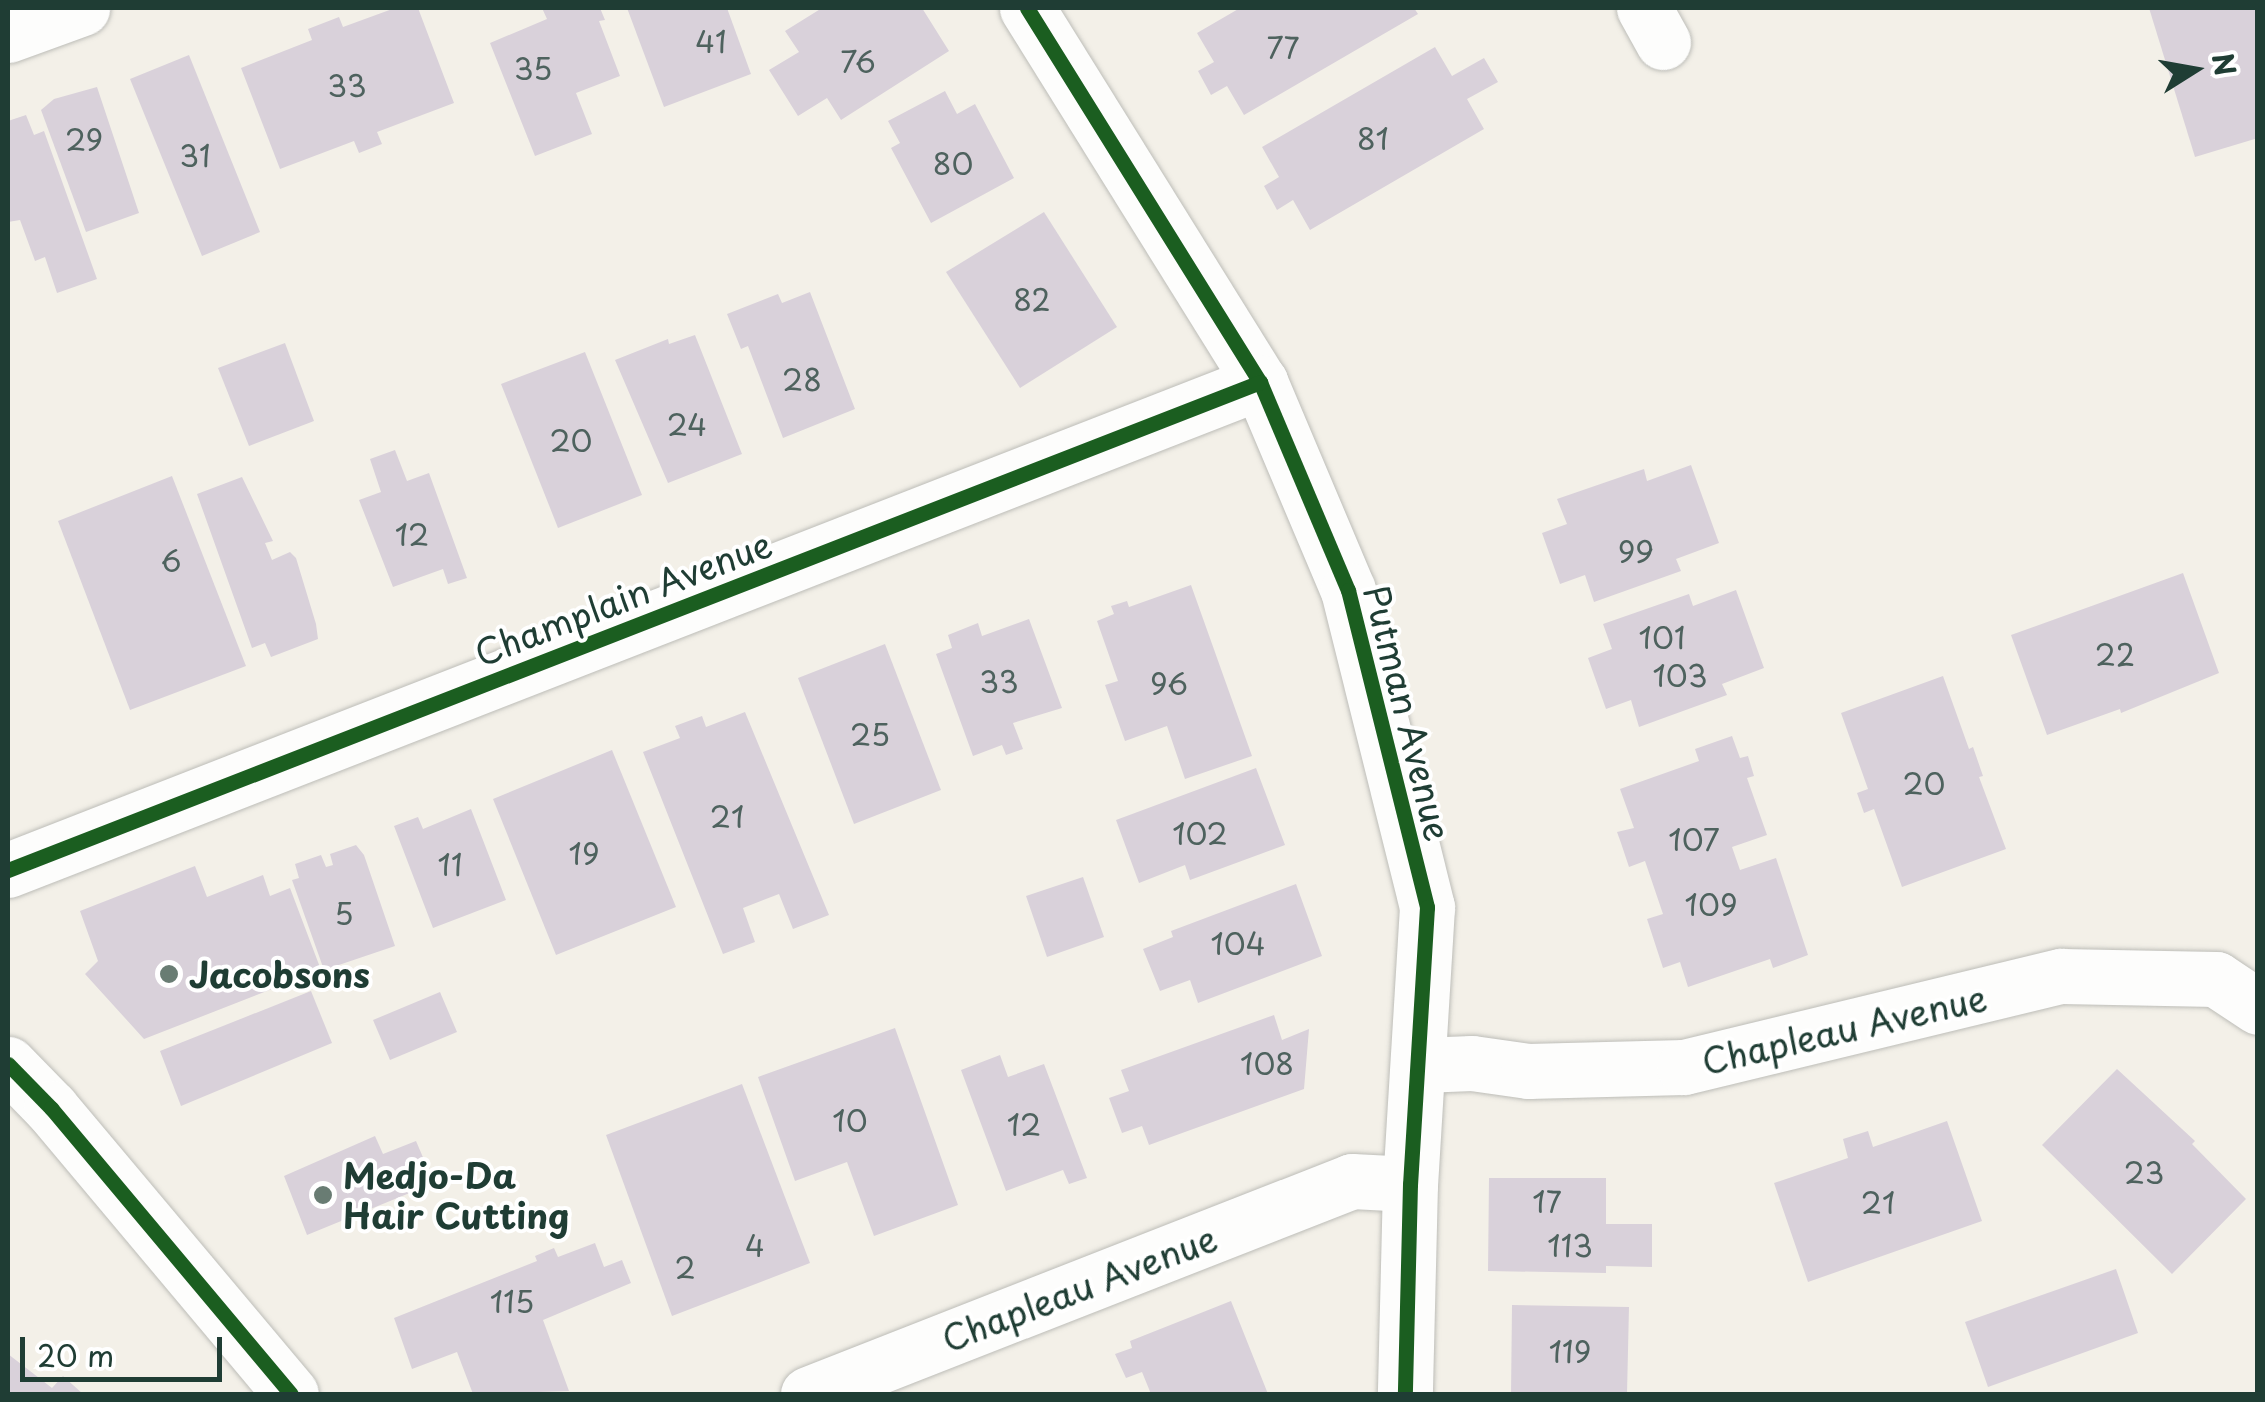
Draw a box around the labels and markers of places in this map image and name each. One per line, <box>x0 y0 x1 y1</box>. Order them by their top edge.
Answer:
place label: Jacobsons <box>189 953 370 995</box>
marker: Jacobsons <box>158 963 180 985</box>
place label: Medjo-Da Hair Cutting <box>343 1154 569 1236</box>
marker: Medjo-Da Hair Cutting <box>312 1184 334 1206</box>

